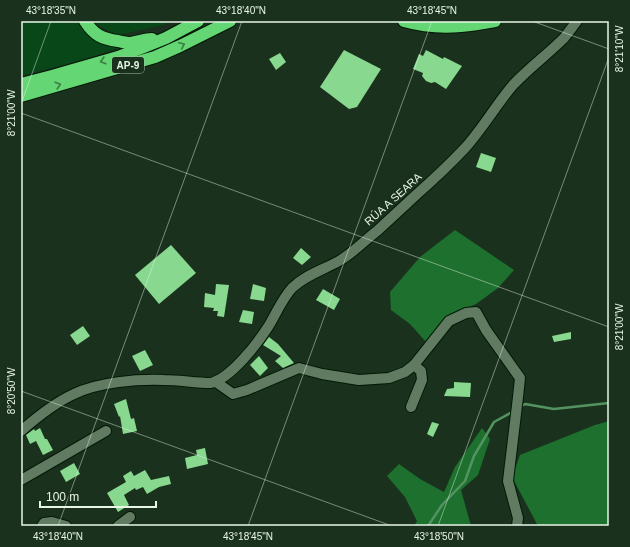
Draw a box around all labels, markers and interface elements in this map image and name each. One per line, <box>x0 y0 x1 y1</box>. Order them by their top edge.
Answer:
text: 43°18'35"N <box>26 5 76 16</box>
text: 43°18'40"N <box>216 5 266 16</box>
text: 43°18'45"N <box>407 5 457 16</box>
text: 8°21'10"W <box>614 25 625 72</box>
one-way arrow <box>178 42 185 50</box>
one-way arrow <box>100 56 107 65</box>
road number: AP-9 <box>112 57 144 73</box>
one-way arrow <box>55 82 62 90</box>
text: 8°21'00"W <box>6 89 17 136</box>
street label: RÚA A SEARA <box>362 170 424 228</box>
text: 8°21'00"W <box>614 303 625 350</box>
text: 8°20'50"W <box>6 367 17 414</box>
scale bar <box>40 483 156 509</box>
text: 100 m <box>46 490 79 504</box>
text: 43°18'40"N <box>33 531 83 542</box>
text: 43°18'45"N <box>223 531 273 542</box>
text: 43°18'50"N <box>414 531 464 542</box>

